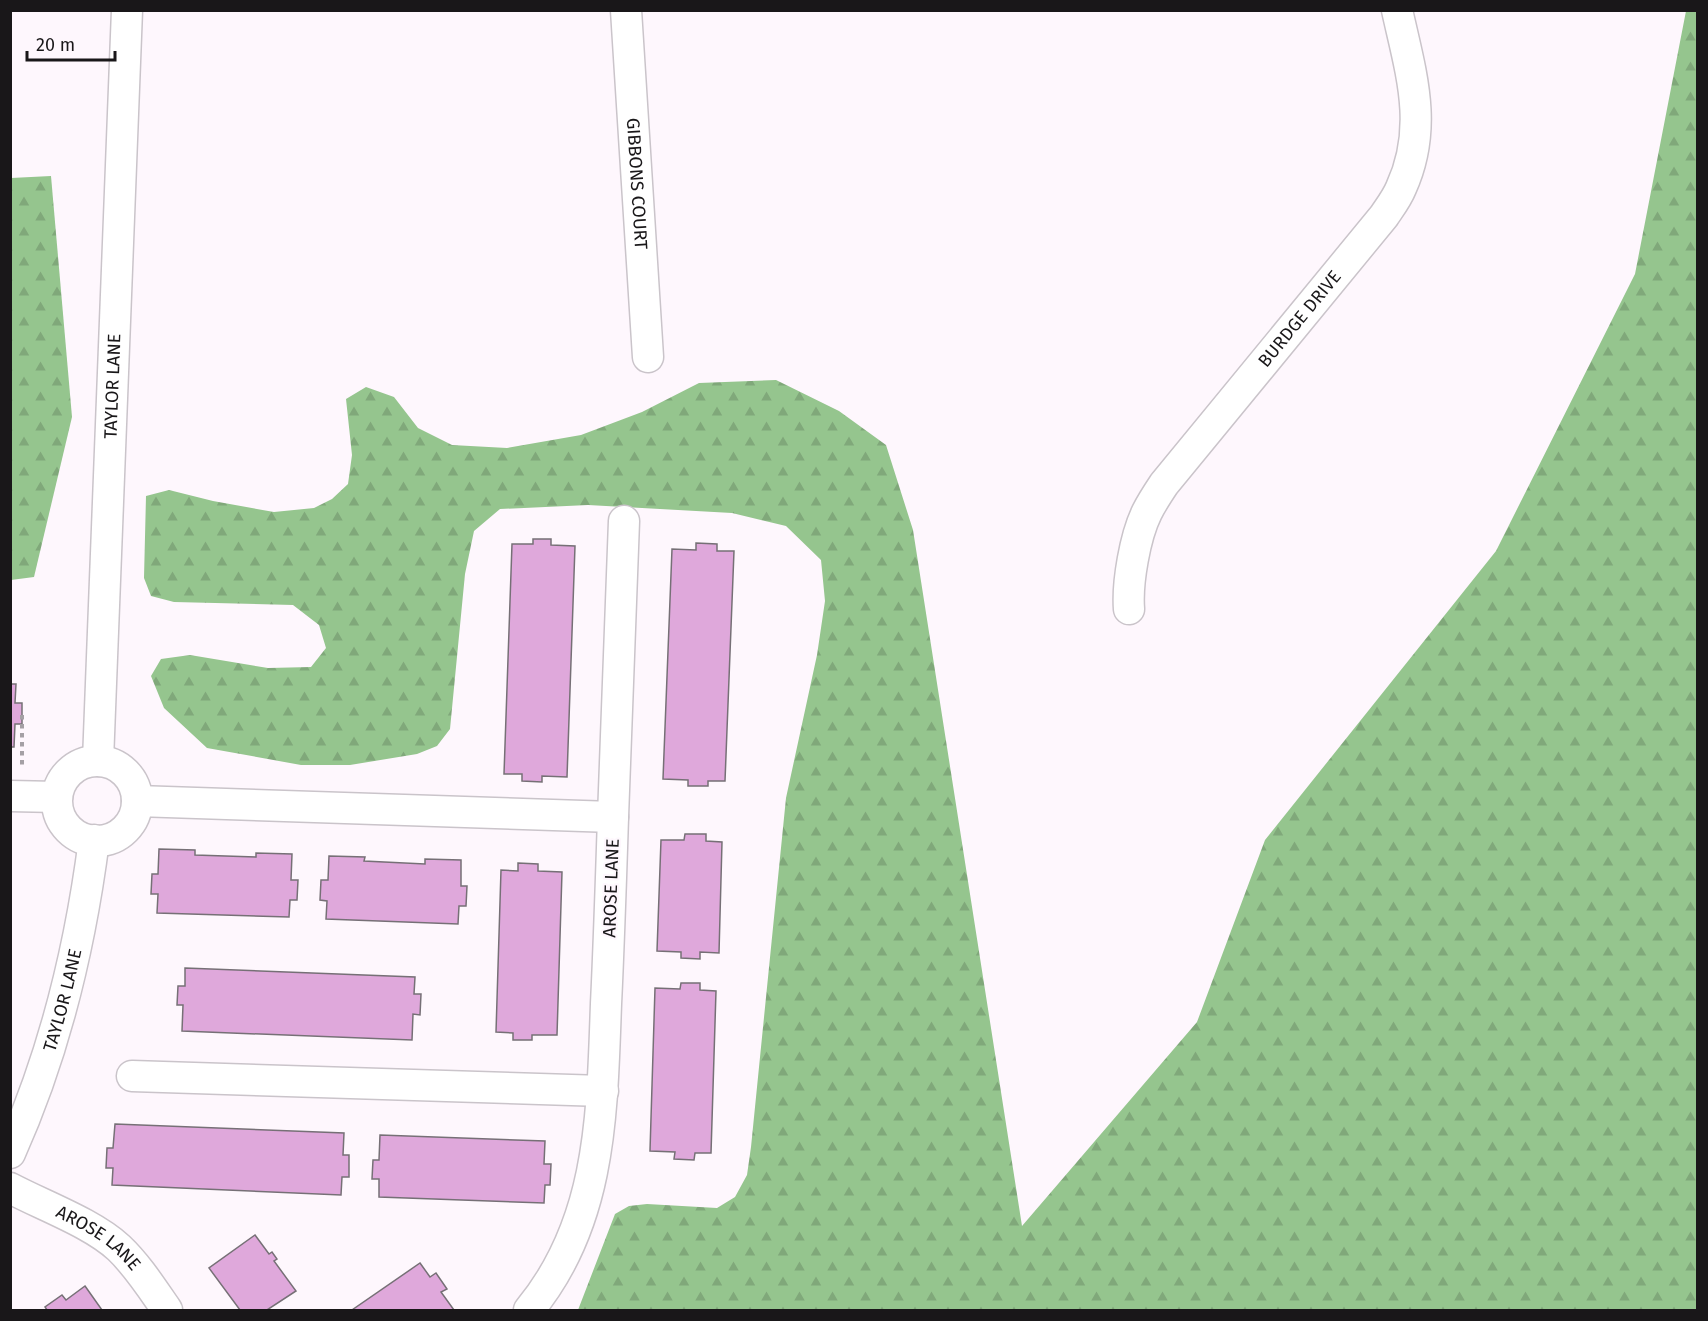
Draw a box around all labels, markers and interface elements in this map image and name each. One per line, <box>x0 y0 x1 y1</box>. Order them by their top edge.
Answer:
scale bar <box>27 24 116 62</box>
text: 20 m <box>36 34 75 56</box>
street label: GIBBONS COURT <box>622 117 652 251</box>
street label: BURDGE DRIVE <box>1254 266 1346 372</box>
street label: TAYLOR LANE <box>99 333 125 439</box>
street label: AROSE LANE <box>598 838 624 938</box>
street label: TAYLOR LANE <box>38 947 86 1054</box>
street label: AROSE LANE <box>53 1201 145 1275</box>

